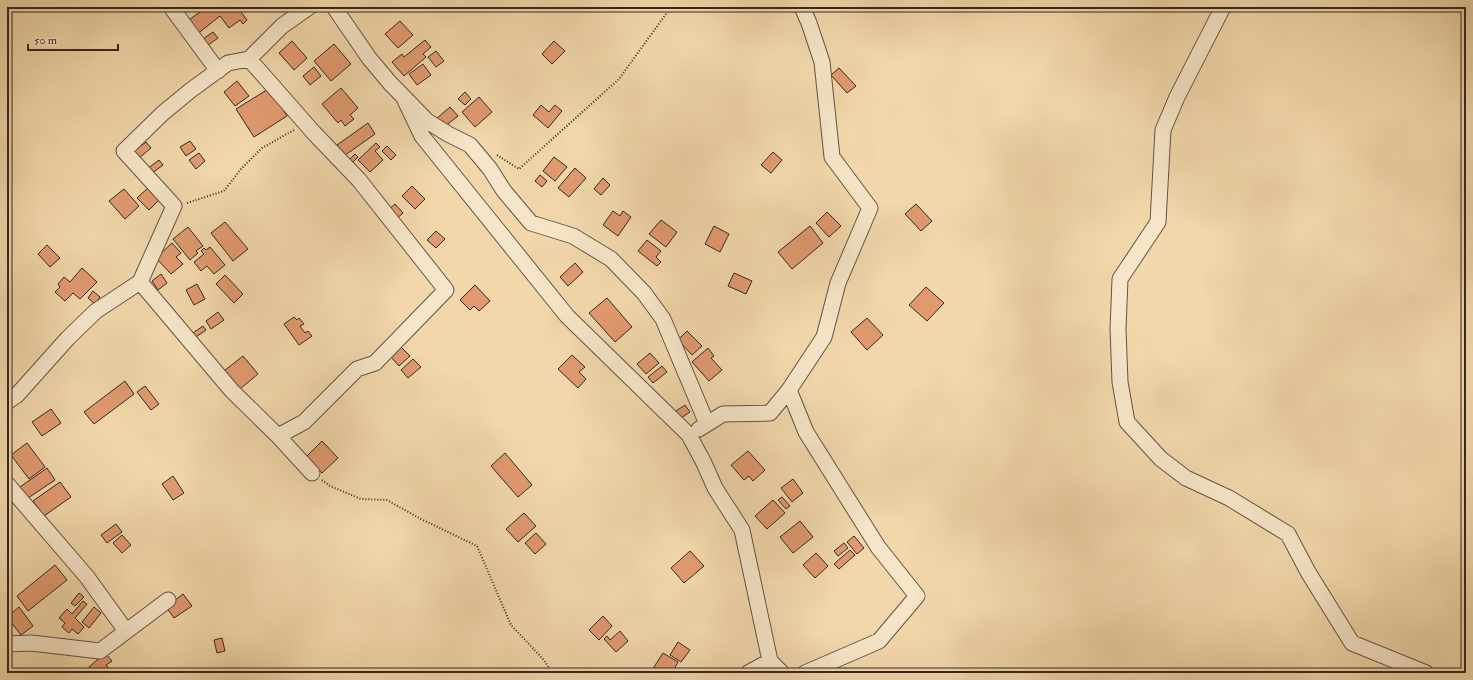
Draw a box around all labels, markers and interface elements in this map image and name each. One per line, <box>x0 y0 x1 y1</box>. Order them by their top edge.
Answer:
scale bar <box>28 26 118 52</box>
text: 50 m <box>34 33 58 48</box>

